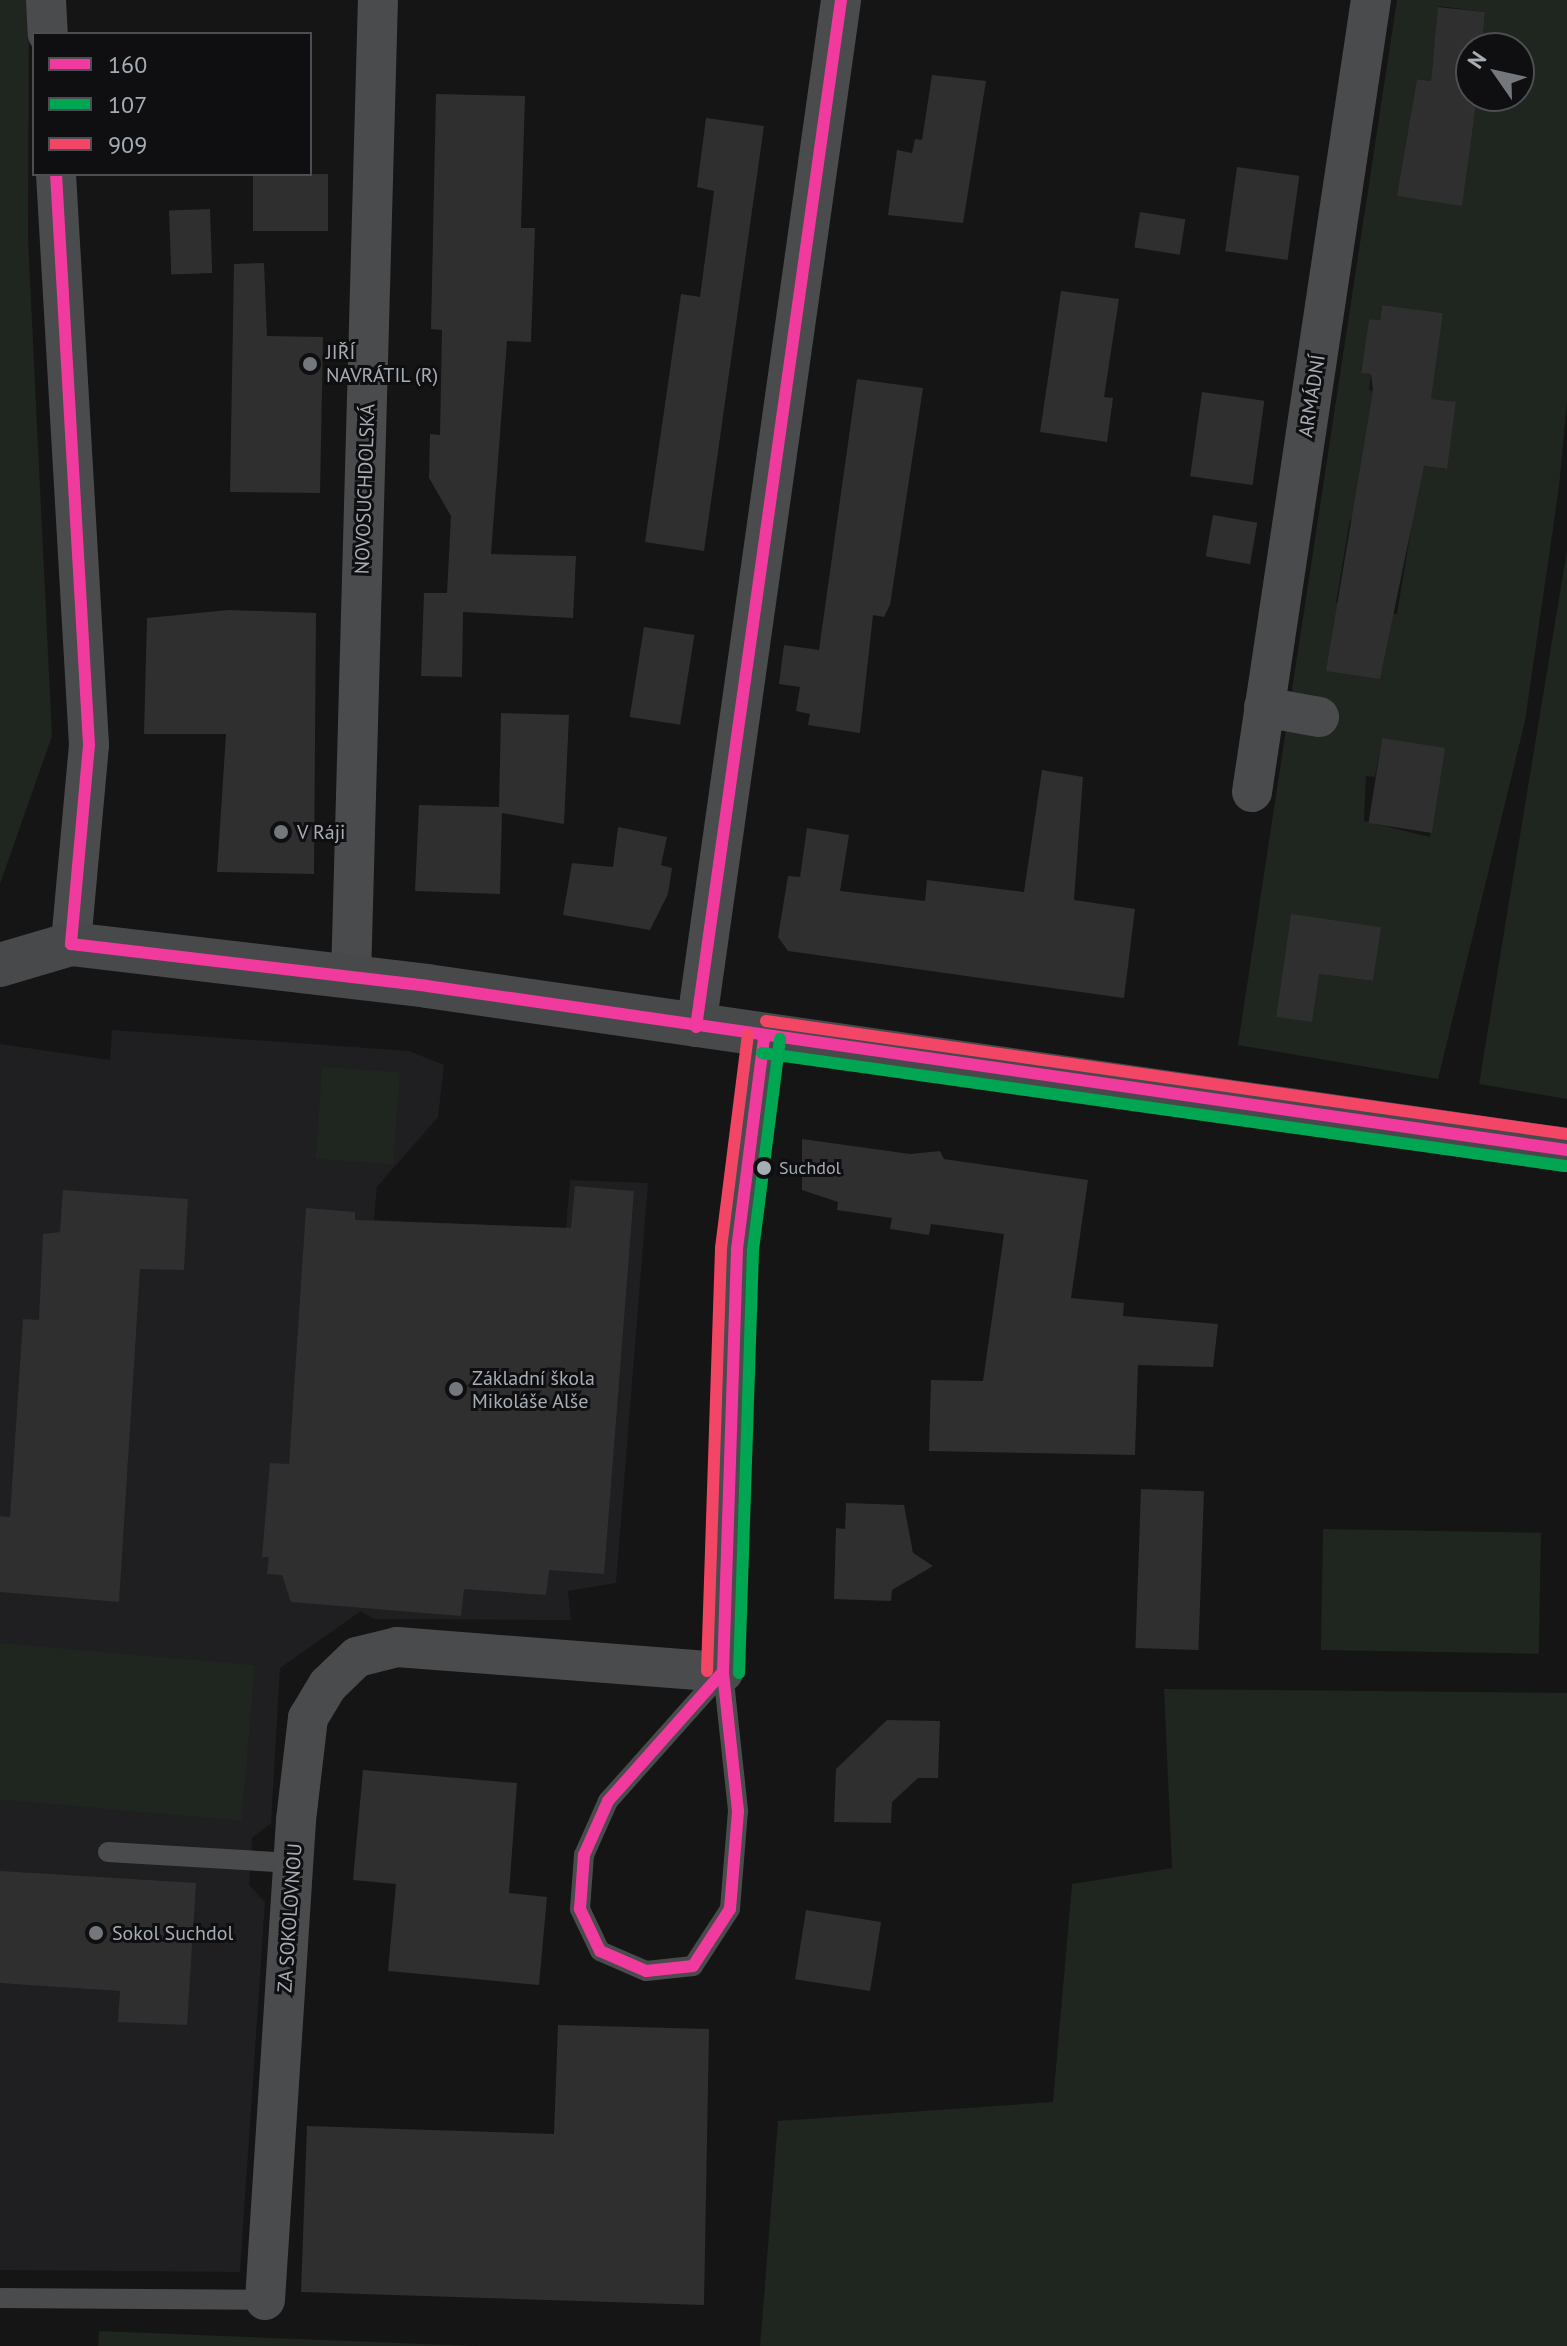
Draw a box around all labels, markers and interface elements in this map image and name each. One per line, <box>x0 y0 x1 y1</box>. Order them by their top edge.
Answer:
legend <box>32 32 312 176</box>
north arrow <box>1455 32 1535 112</box>
text: N <box>1461 46 1492 74</box>
text: 160 <box>108 49 147 80</box>
text: 107 <box>108 89 147 120</box>
text: 909 <box>108 129 147 160</box>
place label: JIŘÍ NAVRÁTIL (R) <box>326 340 439 387</box>
street label: ARMÁDNÍ <box>1294 353 1330 439</box>
marker: JIŘÍ NAVRÁTIL (R) <box>301 355 319 373</box>
street label: NOVOSUCHDOLSKÁ <box>350 403 380 575</box>
place label: V Ráji <box>297 820 346 844</box>
marker: V Ráji <box>272 823 290 841</box>
place label: Suchdol <box>779 1157 841 1179</box>
marker: Suchdol <box>756 1160 772 1176</box>
place label: Základní škola Mikoláše Alše <box>472 1366 595 1413</box>
marker: Základní škola Mikoláše Alše <box>447 1380 465 1398</box>
street label: ZA SOKOLOVNOU <box>273 1842 307 1994</box>
place label: Sokol Suchdol <box>112 1921 233 1945</box>
marker: Sokol Suchdol <box>87 1924 105 1942</box>

